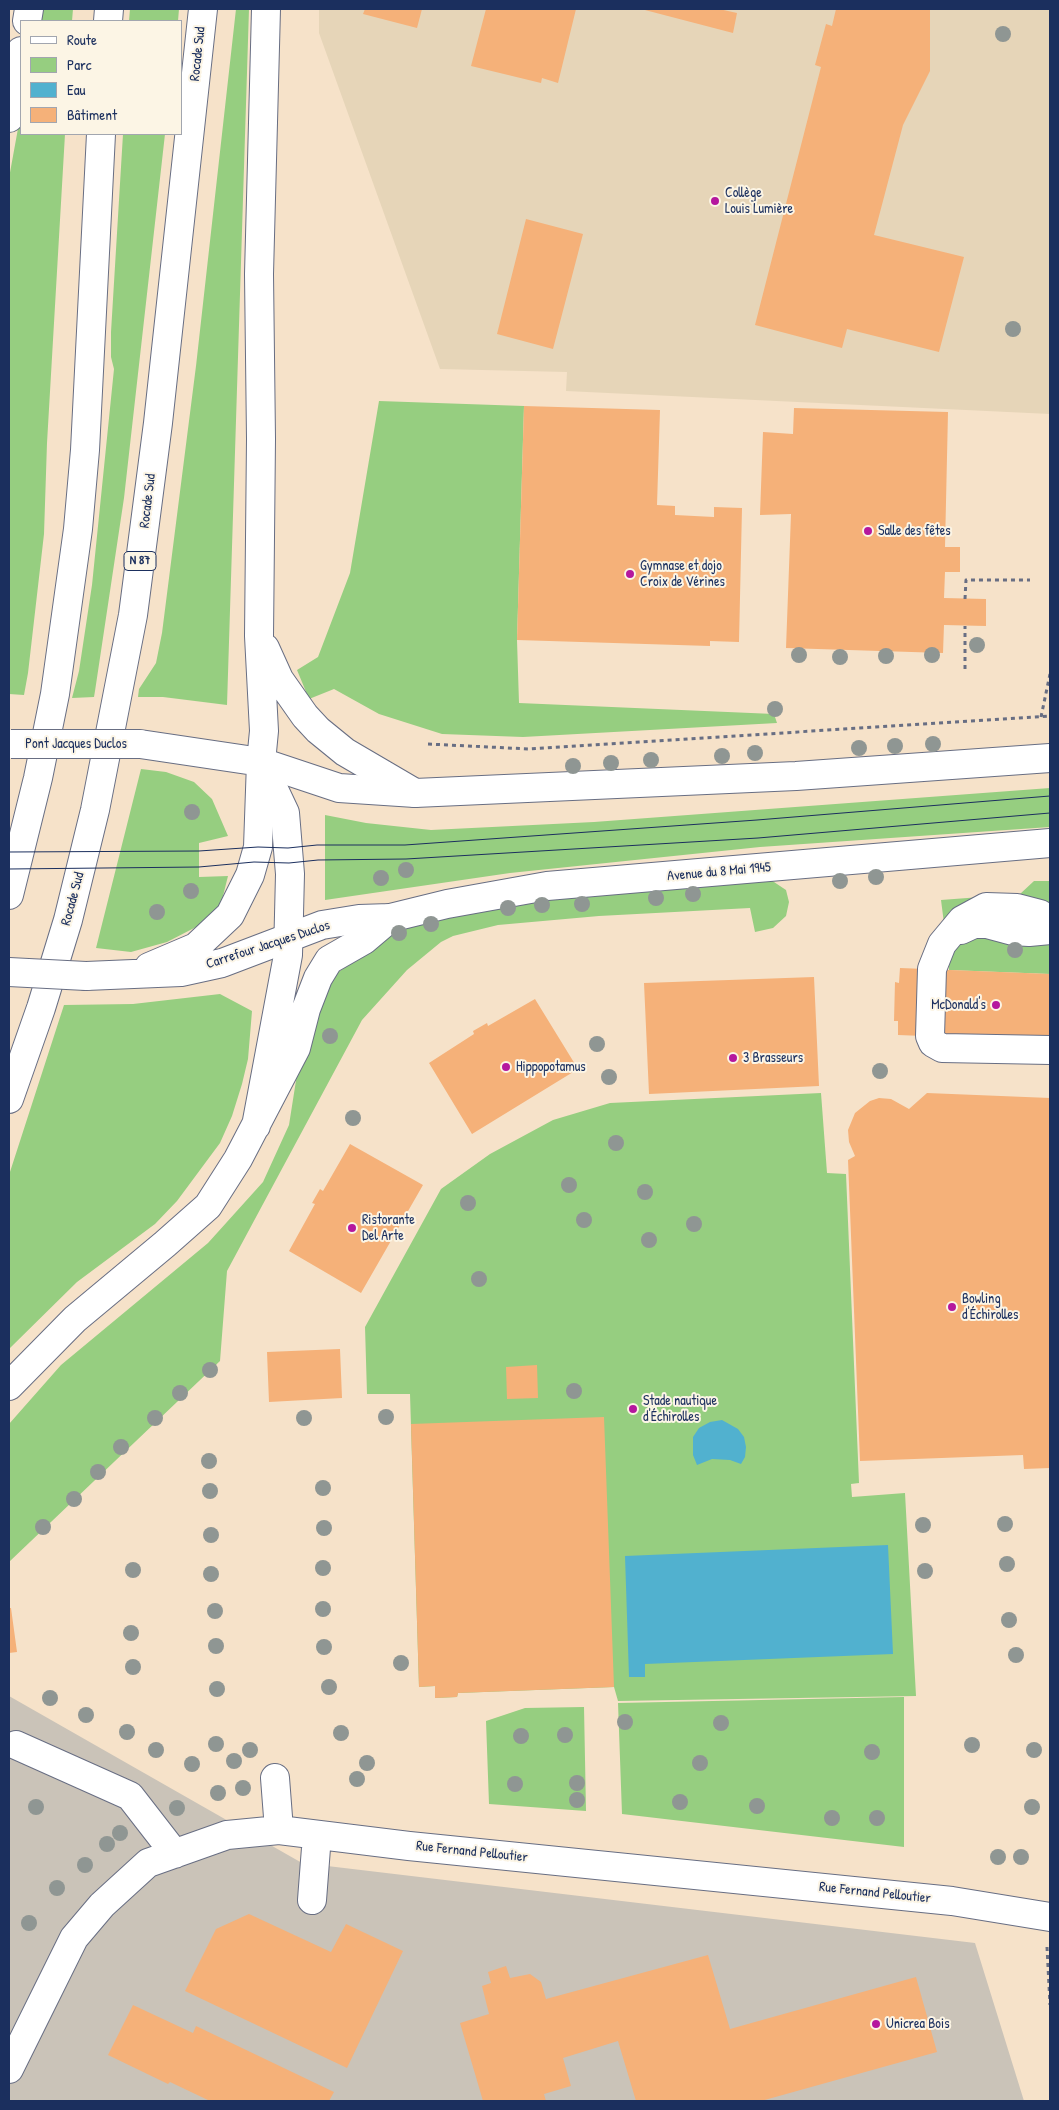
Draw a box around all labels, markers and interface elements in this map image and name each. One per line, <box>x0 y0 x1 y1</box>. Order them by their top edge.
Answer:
legend <box>20 20 182 135</box>
street label: Rocade Sud <box>187 26 209 82</box>
text: Route <box>67 29 97 50</box>
text: Parc <box>67 54 92 75</box>
text: Eau <box>67 79 86 100</box>
text: Bâtiment <box>67 104 117 125</box>
place label: Collège Louis Lumière <box>725 185 793 218</box>
marker: Collège Louis Lumière <box>709 195 721 207</box>
street label: Rocade Sud <box>136 473 160 529</box>
place label: Salle des fêtes <box>878 523 951 539</box>
marker: Salle des fêtes <box>862 525 874 537</box>
road number: N 87 <box>124 552 156 570</box>
place label: Gymnase et dojo Croix de Vérines <box>640 558 725 590</box>
marker: Gymnase et dojo Croix de Vérines <box>624 568 636 580</box>
street label: Pont Jacques Duclos <box>25 736 127 752</box>
street label: Avenue du 8 Mai 1945 <box>667 859 771 885</box>
street label: Rocade Sud <box>58 870 88 928</box>
street label: Carrefour Jacques Duclos <box>204 917 332 973</box>
place label: McDonald's <box>931 997 986 1013</box>
marker: McDonald's <box>990 999 1002 1011</box>
place label: 3 Brasseurs <box>743 1050 803 1066</box>
marker: 3 Brasseurs <box>727 1052 739 1064</box>
place label: Hippopotamus <box>516 1059 586 1075</box>
marker: Hippopotamus <box>500 1061 512 1073</box>
place label: Ristorante Del Arte <box>362 1212 415 1244</box>
marker: Ristorante Del Arte <box>346 1222 358 1234</box>
place label: Bowling d'Échirolles <box>962 1291 1018 1324</box>
marker: Bowling d'Échirolles <box>946 1301 958 1313</box>
place label: Stade nautique d'Échirolles <box>643 1393 717 1425</box>
marker: Stade nautique d'Échirolles <box>627 1403 639 1415</box>
street label: Rue Fernand Pelloutier <box>415 1838 529 1866</box>
street label: Rue Fernand Pelloutier <box>818 1879 932 1907</box>
place label: Unicrea Bois <box>886 2016 950 2032</box>
marker: Unicrea Bois <box>870 2018 882 2030</box>

